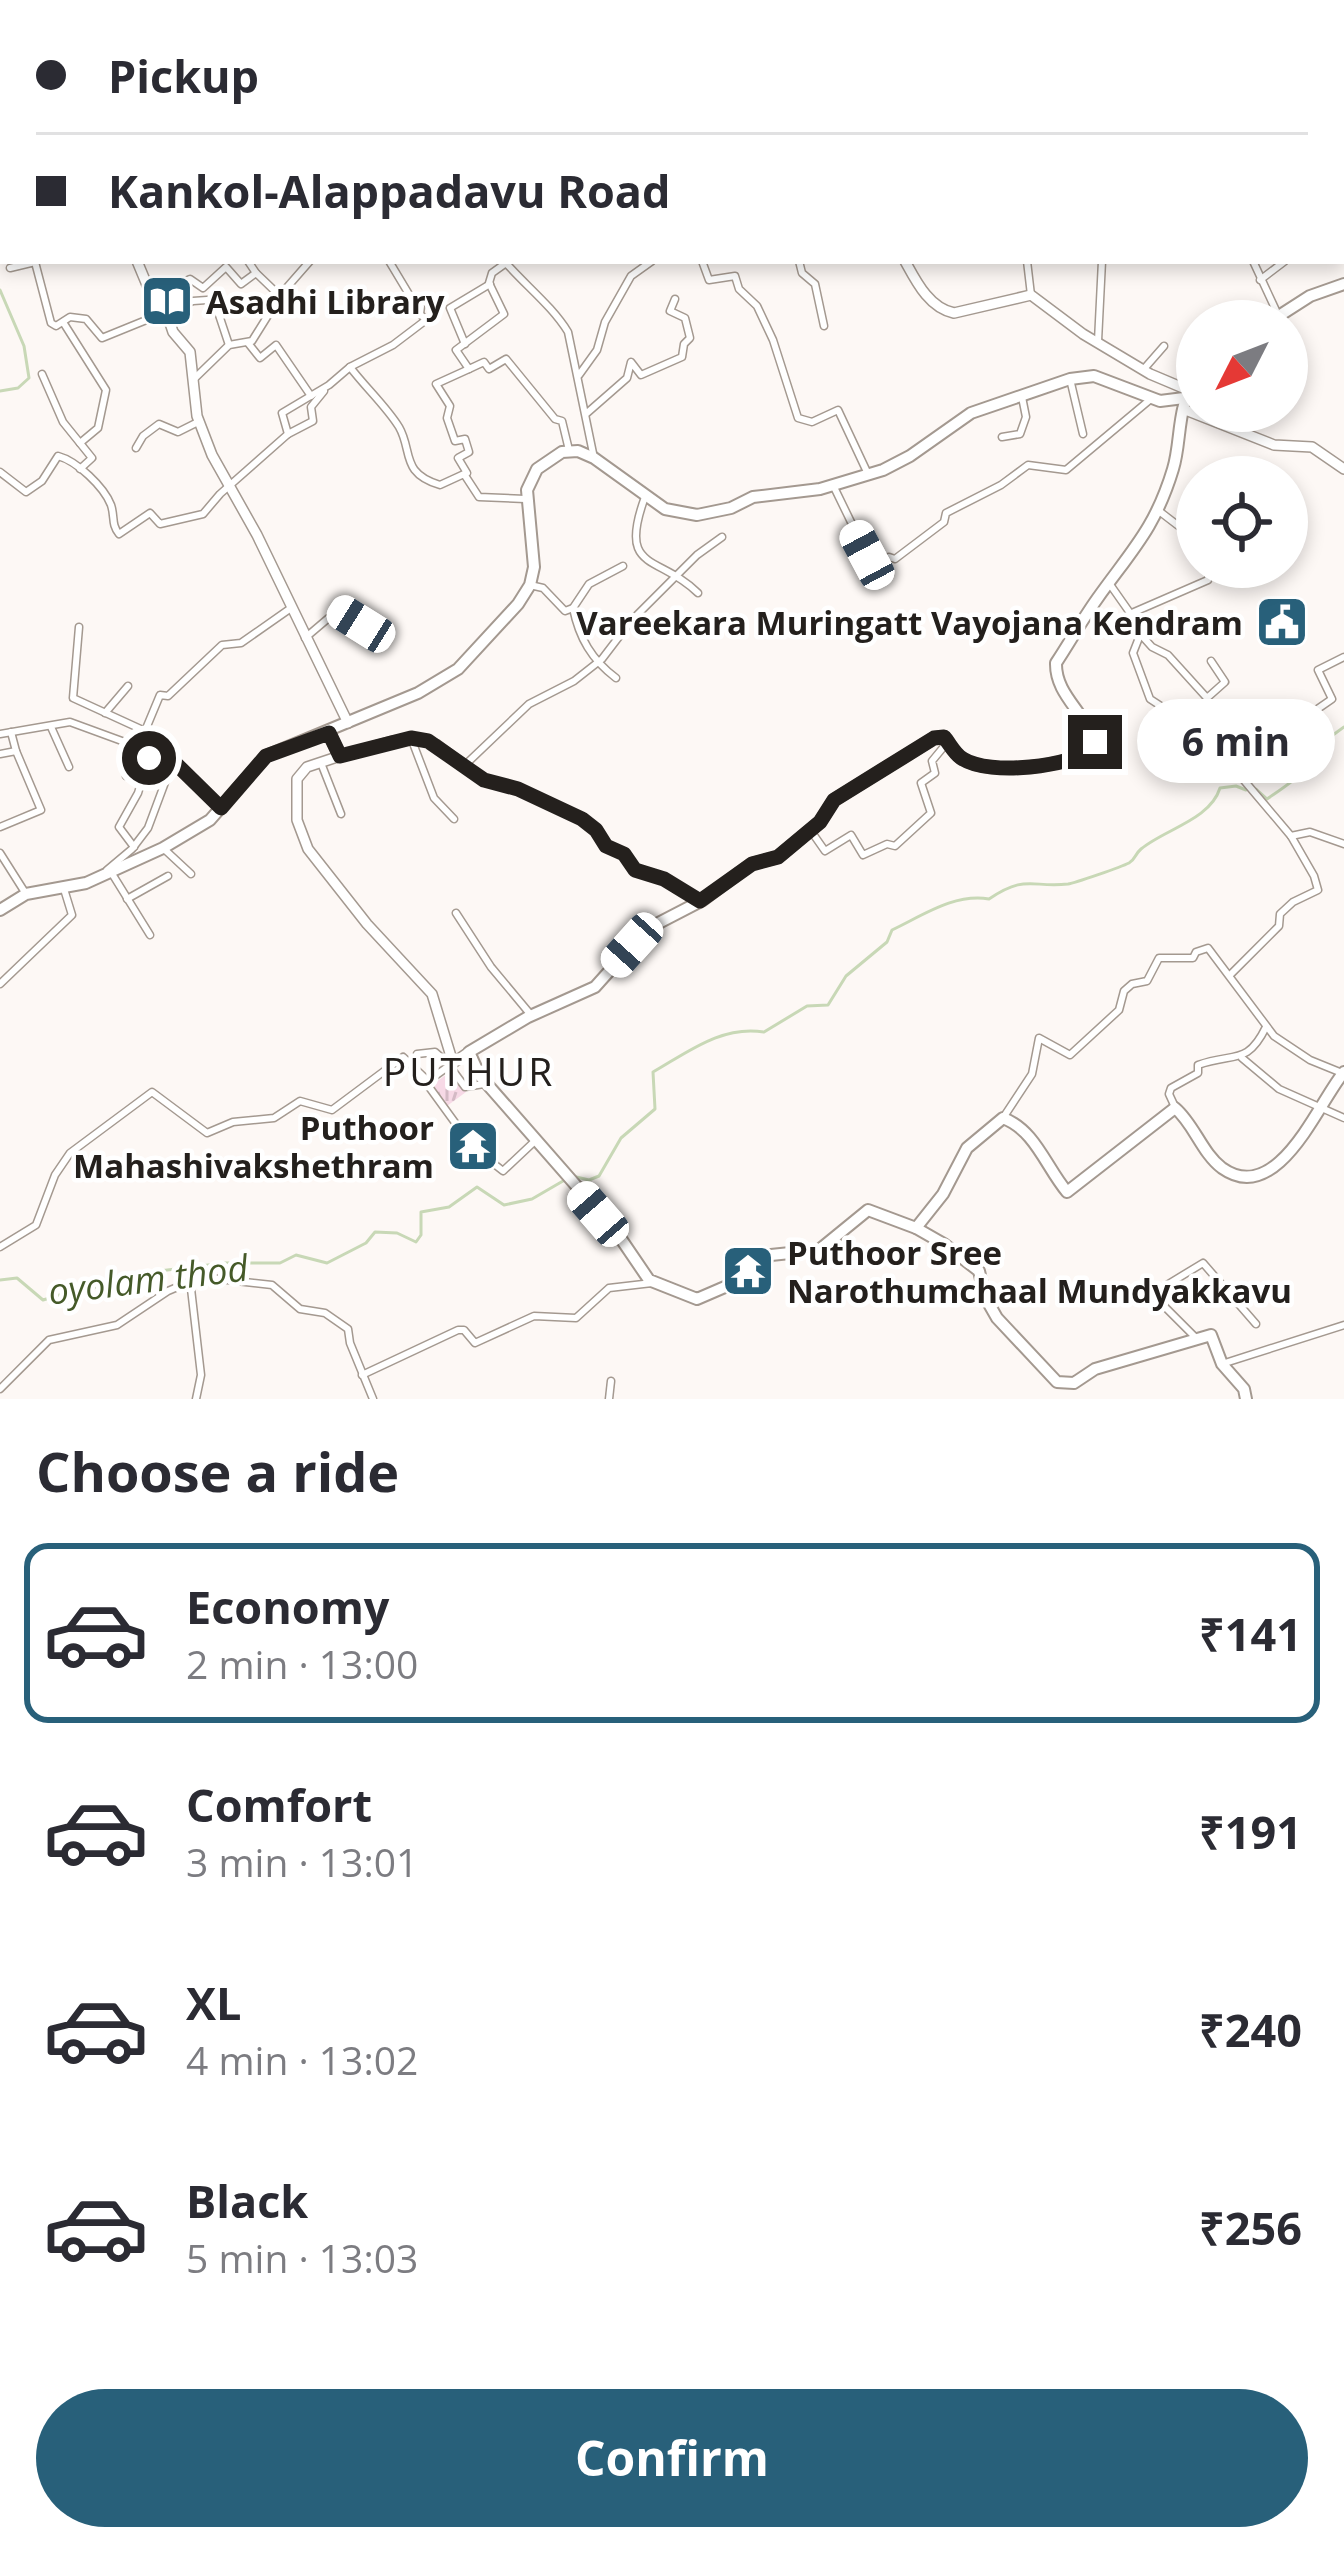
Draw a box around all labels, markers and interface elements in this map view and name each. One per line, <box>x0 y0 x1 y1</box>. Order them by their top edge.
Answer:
text: Pickup <box>108 45 259 106</box>
text: Kankol-Alappadavu Road <box>108 160 670 221</box>
library icon: Asadhi Library <box>139 273 195 329</box>
place label: Asadhi Library <box>206 279 445 324</box>
north arrow <box>1176 300 1308 432</box>
map controls <box>1176 300 1308 588</box>
button: locate <box>1176 456 1308 588</box>
car <box>834 515 900 595</box>
car <box>321 590 401 658</box>
public building icon: Vareekara Muringatt Vayojana Kendram <box>1254 594 1310 650</box>
place label: Vareekara Muringatt Vayojana Kendram <box>576 600 1243 645</box>
callout: 6 min <box>1137 700 1335 784</box>
text: 6 min <box>1182 714 1290 767</box>
route end <box>1068 715 1122 769</box>
route start <box>122 731 176 785</box>
car <box>595 906 669 984</box>
district label: PUTHUR <box>383 1044 555 1097</box>
place label: Puthoor Mahashivakshethram <box>73 1105 434 1188</box>
temple icon: Puthoor Mahashivakshethram <box>445 1118 501 1174</box>
car <box>561 1175 635 1253</box>
place label: Puthoor Sree Narothumchaal Mundyakkavu <box>787 1230 1292 1313</box>
water label: oyolam thod <box>45 1242 252 1316</box>
temple icon: Puthoor Sree Narothumchaal Mundyakkavu <box>720 1243 776 1299</box>
text: Choose a ride <box>36 1434 399 1508</box>
text: Economy <box>186 1576 389 1637</box>
icon: car <box>42 1579 150 1687</box>
text: ₹141 <box>1199 1603 1302 1664</box>
text: 2 min · 13:00 <box>186 1637 418 1690</box>
text: Comfort <box>186 1774 372 1835</box>
icon: car <box>42 1777 150 1885</box>
text: ₹191 <box>1199 1801 1302 1862</box>
text: 3 min · 13:01 <box>186 1835 418 1888</box>
text: XL <box>186 1972 241 2033</box>
icon: car <box>42 1975 150 2083</box>
text: ₹240 <box>1199 1999 1302 2060</box>
text: 4 min · 13:02 <box>186 2033 418 2086</box>
text: Black <box>186 2170 308 2231</box>
icon: car <box>42 2173 150 2281</box>
text: ₹256 <box>1199 2197 1302 2258</box>
text: 5 min · 13:03 <box>186 2231 418 2284</box>
button: Confirm <box>36 2389 1308 2527</box>

